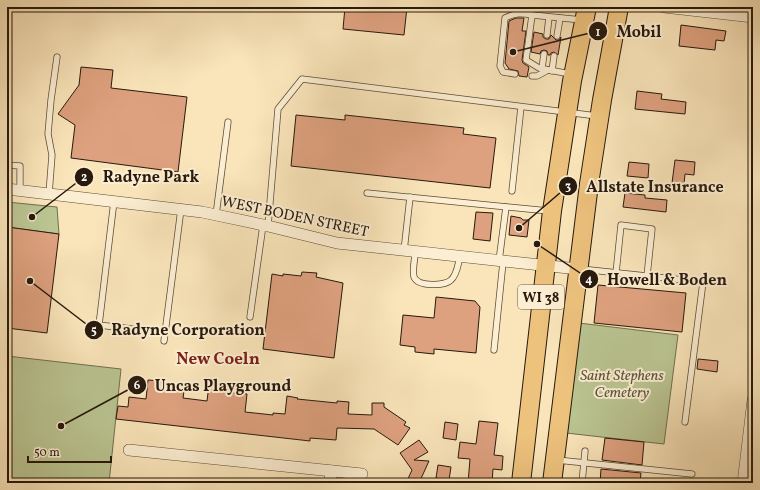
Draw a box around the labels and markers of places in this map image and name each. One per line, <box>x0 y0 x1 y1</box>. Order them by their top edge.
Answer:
callout: Mobil <box>588 17 669 45</box>
callout: Radyne Park <box>74 163 207 191</box>
callout: Allstate Insurance <box>558 172 732 200</box>
callout: Howell & Boden <box>579 265 735 293</box>
callout: Radyne Corporation <box>84 316 273 344</box>
callout: Uncas Playground <box>127 371 299 399</box>

